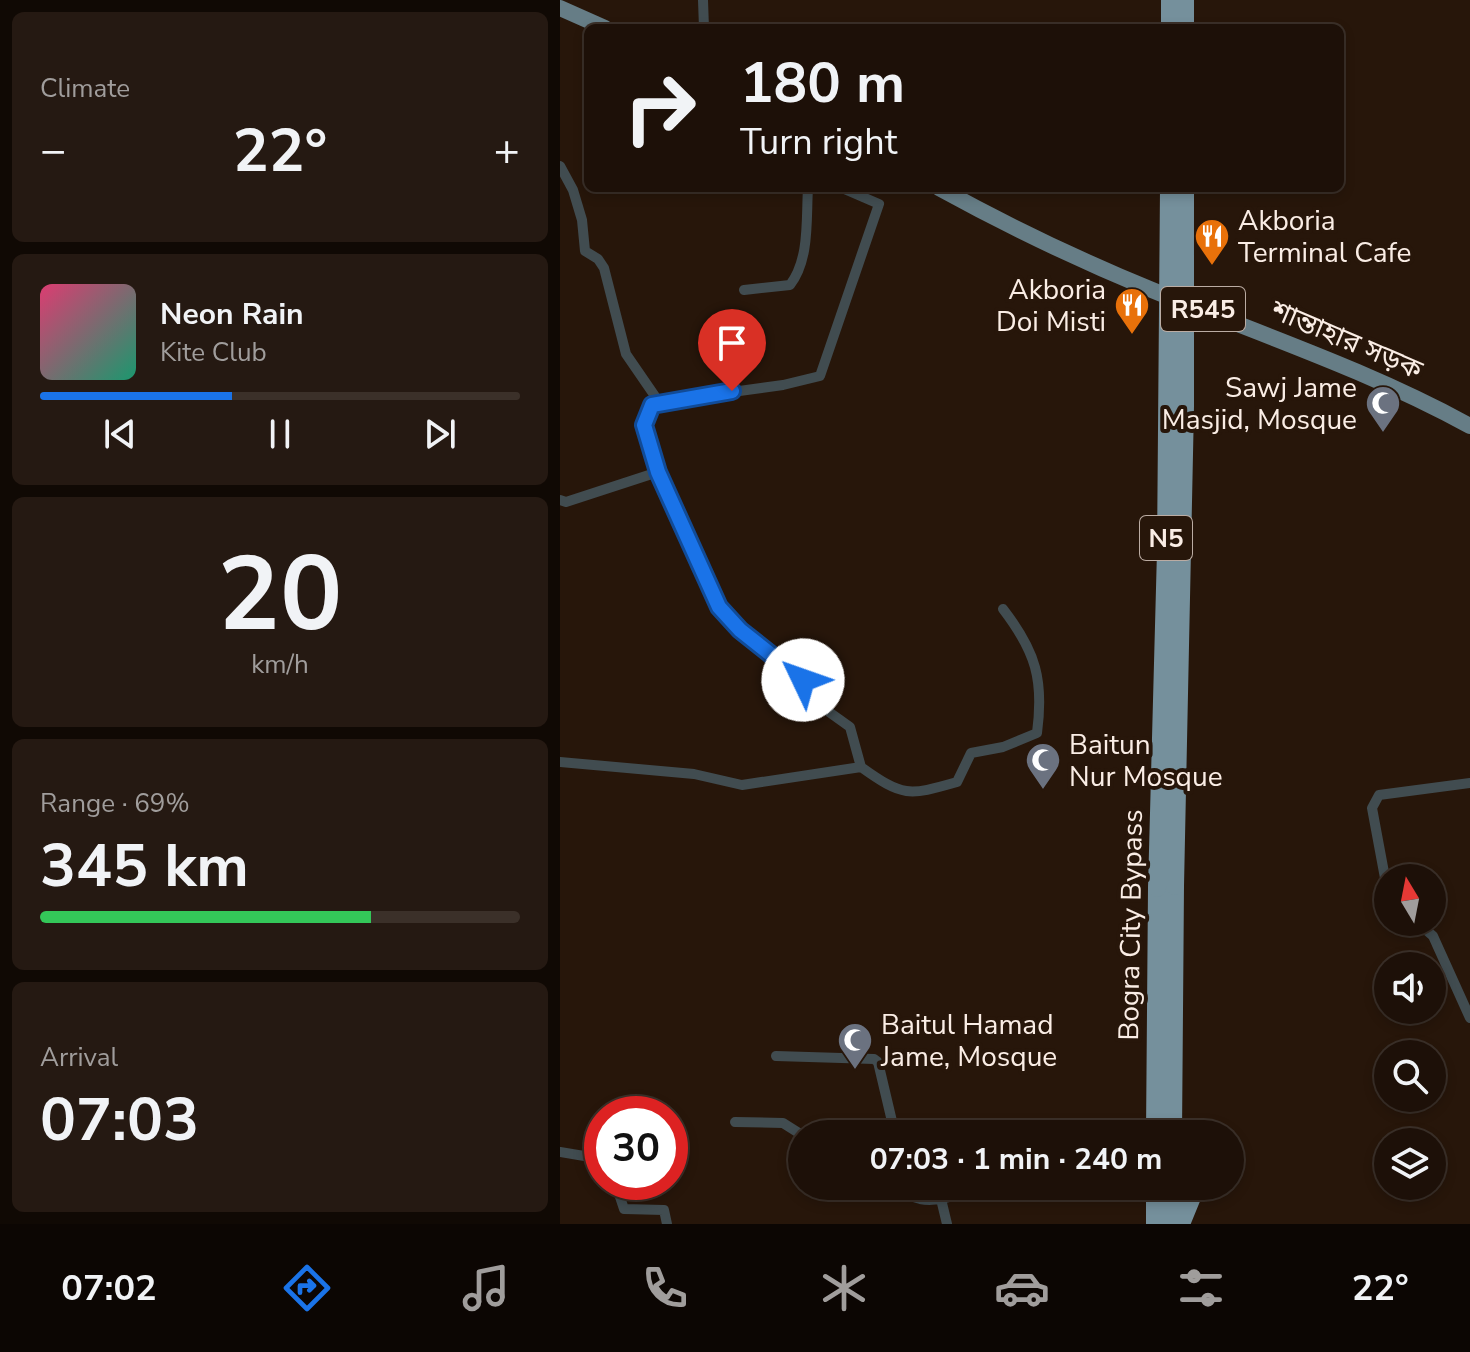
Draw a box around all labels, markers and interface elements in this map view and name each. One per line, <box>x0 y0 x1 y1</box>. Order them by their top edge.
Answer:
text: 180 m <box>740 45 905 122</box>
icon: right <box>608 56 712 160</box>
text: Climate <box>40 71 130 106</box>
text: 22° <box>233 110 327 192</box>
text: Turn right <box>740 118 897 167</box>
text: − <box>40 121 66 181</box>
text: + <box>494 121 520 181</box>
place label: Akboria Terminal Cafe <box>1238 202 1411 272</box>
restaurant icon: Akboria Terminal Cafe <box>1193 217 1231 267</box>
place label: Akboria Doi Misti <box>996 271 1106 341</box>
restaurant icon: Akboria Doi Misti <box>1113 286 1151 336</box>
road number: R545 <box>1161 287 1245 331</box>
street label: শান্তাহার সড়ক <box>1264 291 1429 389</box>
text: Neon Rain <box>160 294 304 335</box>
pin <box>698 309 766 391</box>
icon: arrive <box>710 321 754 365</box>
text: Kite Club <box>160 335 267 370</box>
place label: Sawj Jame Masjid, Mosque <box>1162 369 1357 439</box>
mosque icon: Sawj Jame Masjid, Mosque <box>1364 384 1402 434</box>
icon: previous <box>98 412 142 456</box>
icon: pause <box>258 412 302 456</box>
icon: next <box>418 412 462 456</box>
road number: N5 <box>1140 516 1192 560</box>
text: 20 <box>218 524 342 666</box>
position arrow <box>761 638 845 722</box>
text: km/h <box>251 647 309 682</box>
place label: Baitun Nur Mosque <box>1069 726 1223 796</box>
mosque icon: Baitun Nur Mosque <box>1024 741 1062 791</box>
text: Range · 69% <box>40 786 190 821</box>
street label: Bogra City Bypass <box>1110 809 1152 1041</box>
text: 345 km <box>40 825 249 907</box>
north arrow <box>1374 864 1446 936</box>
map controls <box>1374 864 1446 1200</box>
button: sound <box>1374 952 1446 1024</box>
place label: Baitul Hamad Jame, Mosque <box>880 1006 1057 1076</box>
mosque icon: Baitul Hamad Jame, Mosque <box>836 1021 874 1071</box>
text: Arrival <box>40 1040 118 1075</box>
button: search <box>1374 1040 1446 1112</box>
text: 07:03 <box>40 1079 199 1161</box>
speed limit sign: 30 <box>584 1096 688 1200</box>
button: layers <box>1374 1128 1446 1200</box>
text: 07:03 · 1 min · 240 m <box>870 1139 1162 1180</box>
icon: directions <box>279 1260 335 1316</box>
icon: music <box>458 1260 514 1316</box>
icon: phone <box>637 1260 693 1316</box>
icon: climate <box>816 1260 872 1316</box>
icon: car <box>994 1260 1050 1316</box>
icon: filters <box>1173 1260 1229 1316</box>
text: 07:02 <box>61 1264 157 1313</box>
text: 22° <box>1352 1264 1409 1313</box>

